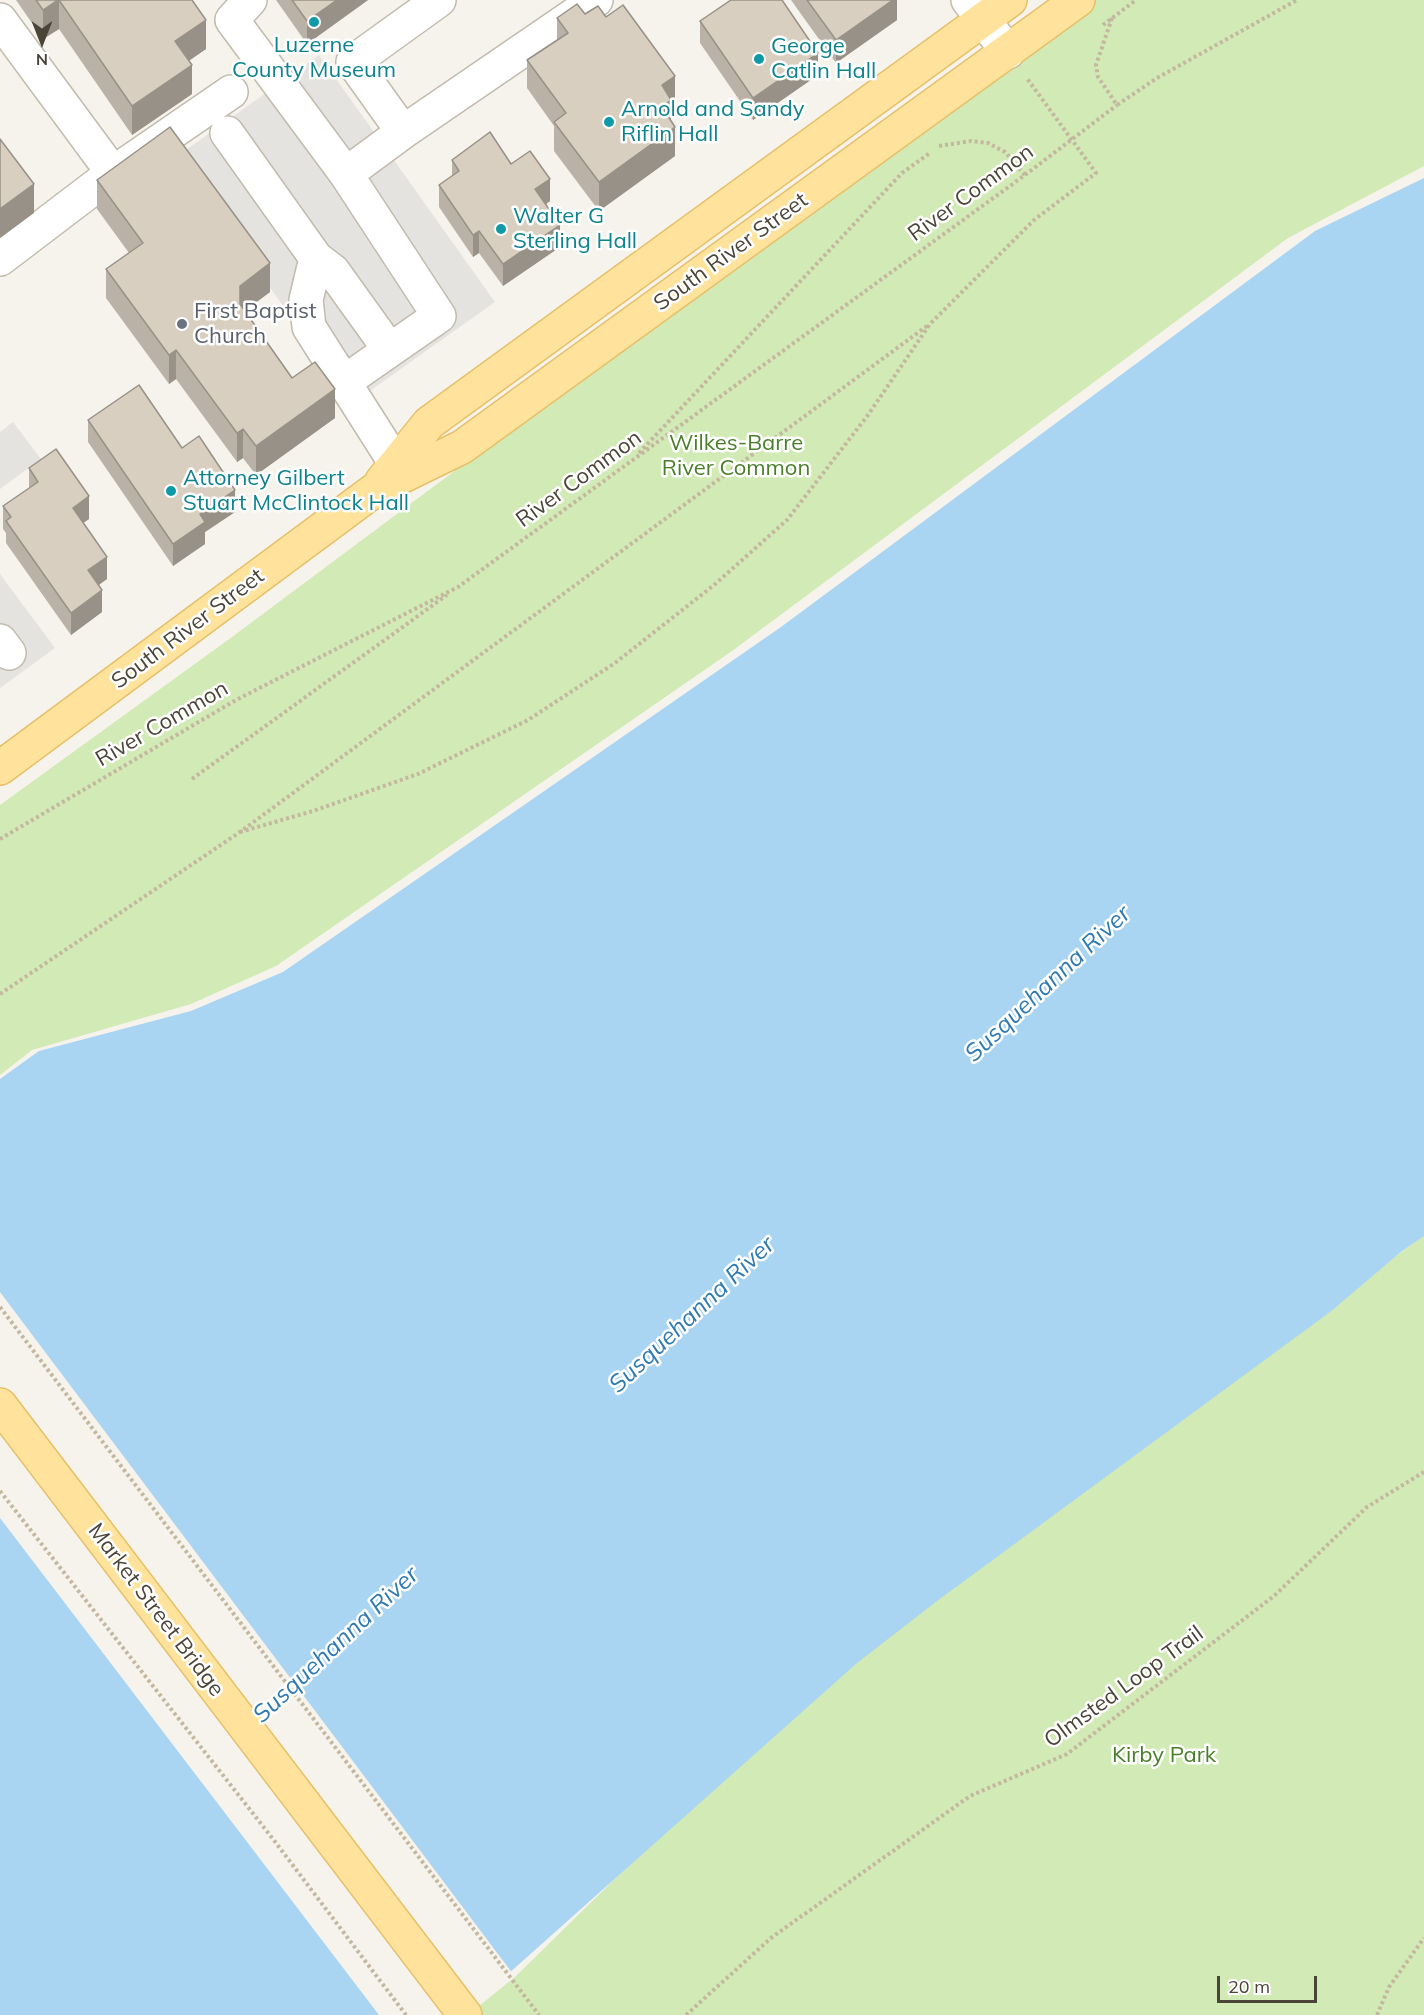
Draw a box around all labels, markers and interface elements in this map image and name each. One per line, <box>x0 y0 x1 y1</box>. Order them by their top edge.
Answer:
north arrow <box>12 12 72 72</box>
marker: Luzerne County Museum <box>307 15 321 29</box>
place label: Luzerne County Museum <box>232 32 396 84</box>
place label: George Catlin Hall <box>771 33 876 84</box>
text: N <box>36 50 48 70</box>
marker: George Catlin Hall <box>752 52 766 66</box>
place label: Arnold and Sandy Riflin Hall <box>621 96 805 148</box>
marker: Arnold and Sandy Riflin Hall <box>602 115 616 129</box>
street label: River Common <box>903 139 1039 247</box>
street label: South River Street <box>649 187 813 317</box>
place label: Walter G Sterling Hall <box>513 203 637 254</box>
marker: Walter G Sterling Hall <box>494 222 508 236</box>
place label: First Baptist Church <box>194 298 316 350</box>
marker: First Baptist Church <box>175 317 189 331</box>
street label: River Common <box>511 425 647 533</box>
park label: Wilkes-Barre River Common <box>662 430 810 482</box>
place label: Attorney Gilbert Stuart McClintock Hall <box>183 465 409 516</box>
marker: Attorney Gilbert Stuart McClintock Hall <box>164 484 178 498</box>
street label: South River Street <box>107 563 269 695</box>
street label: River Common <box>91 675 233 773</box>
water label: Susquehanna River <box>959 900 1137 1068</box>
water label: Susquehanna River <box>603 1231 781 1399</box>
street label: Market Street Bridge <box>82 1518 230 1702</box>
water label: Susquehanna River <box>247 1561 425 1729</box>
street label: Olmsted Loop Trail <box>1039 1620 1209 1754</box>
park label: Kirby Park <box>1112 1742 1216 1768</box>
scale bar <box>1220 1964 1320 2002</box>
text: 20 m <box>1228 1975 1270 1998</box>

